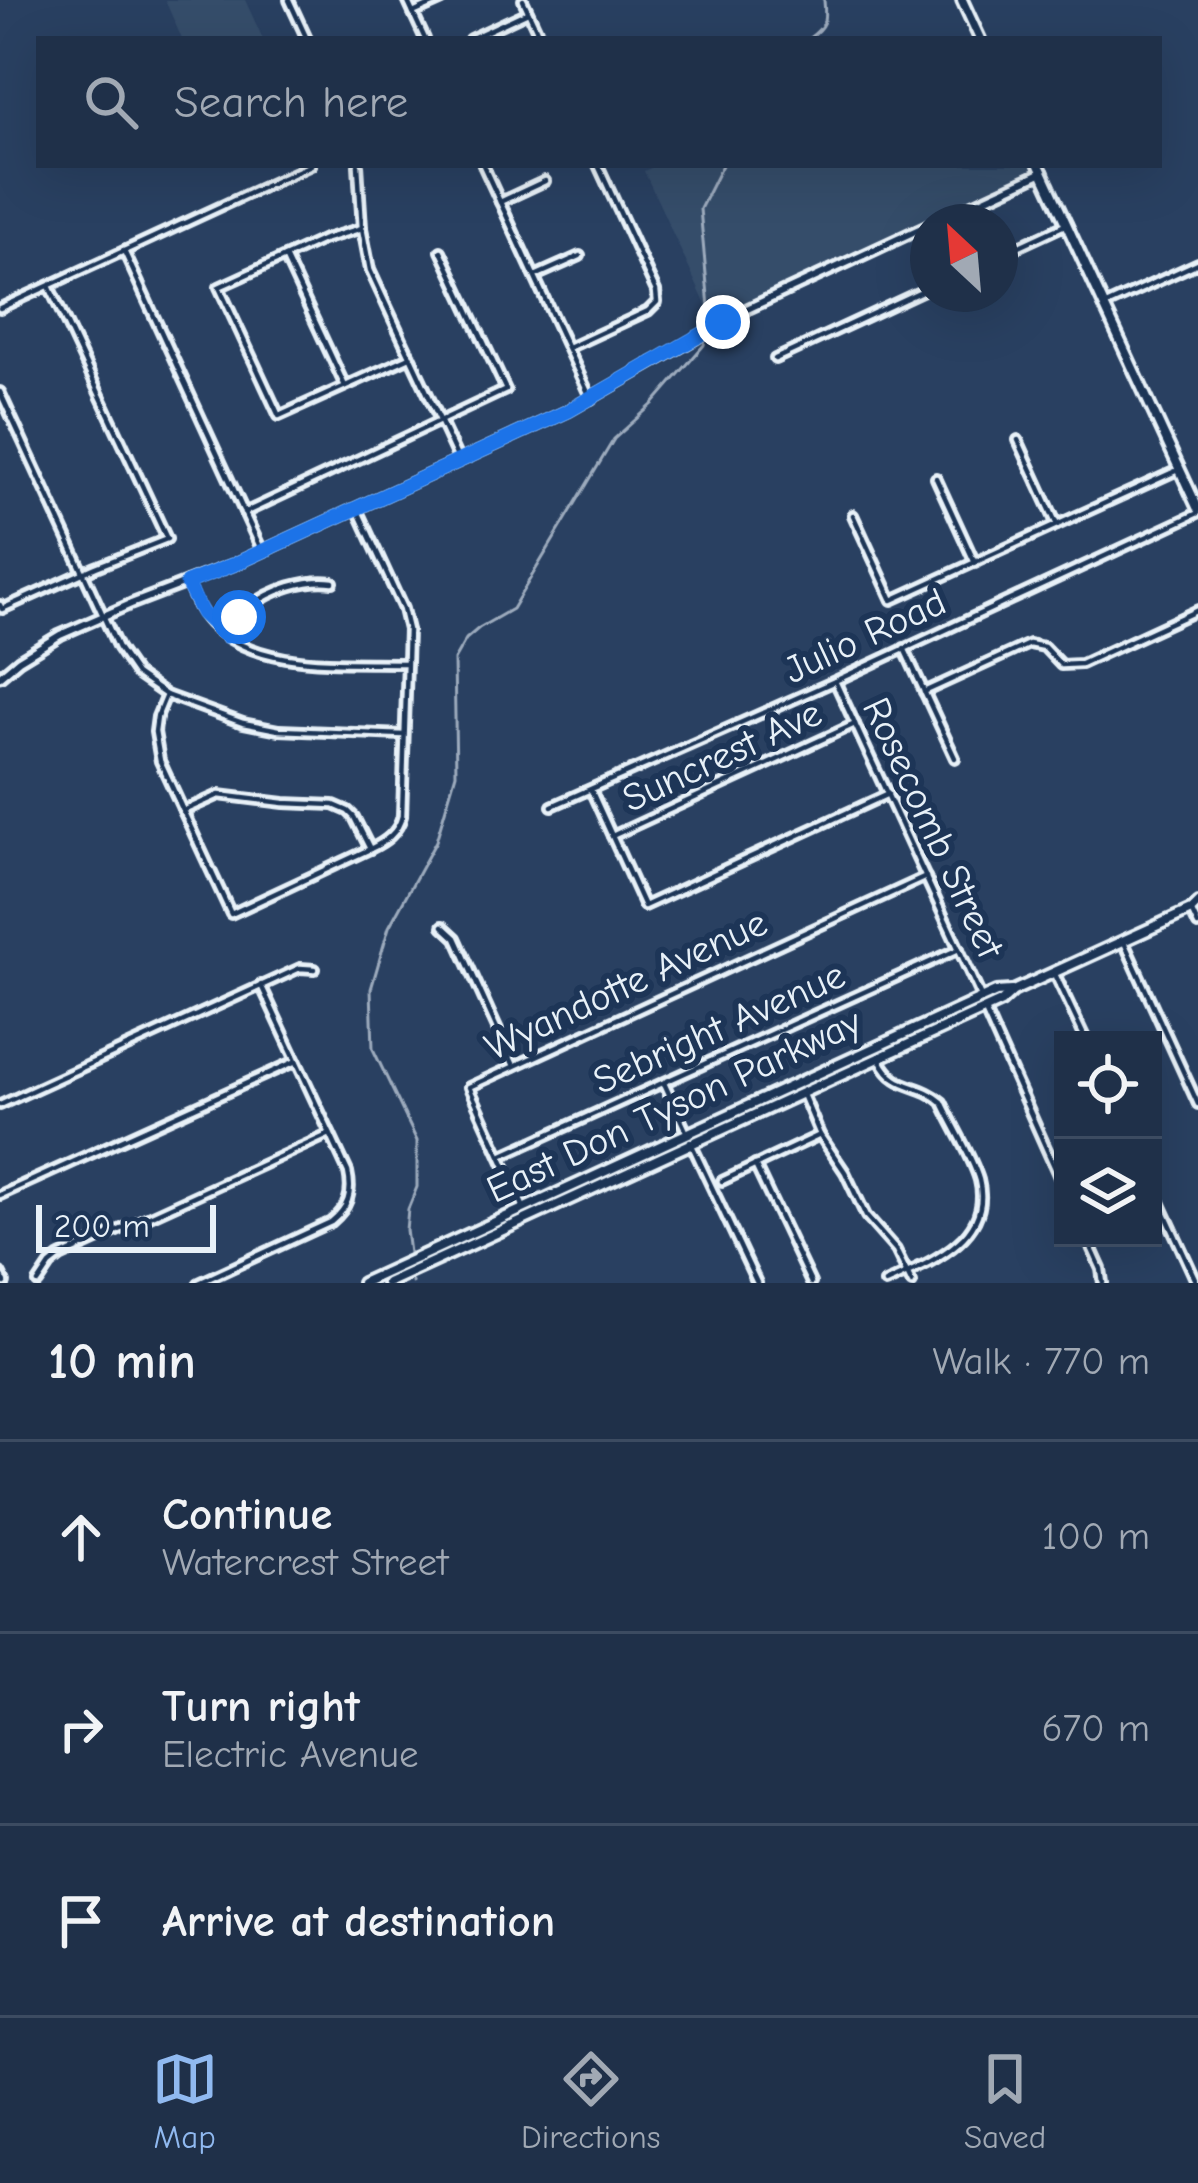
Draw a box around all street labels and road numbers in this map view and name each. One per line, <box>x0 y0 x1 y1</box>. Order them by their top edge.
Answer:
street label: Julio Road <box>777 579 953 693</box>
street label: Suncrest Ave <box>615 690 829 822</box>
street label: Rosecomb Street <box>853 691 1014 967</box>
street label: Wyandotte Avenue <box>478 900 774 1070</box>
street label: Sebright Avenue <box>586 952 852 1104</box>
street label: East Don Tyson Parkway <box>480 999 869 1213</box>

